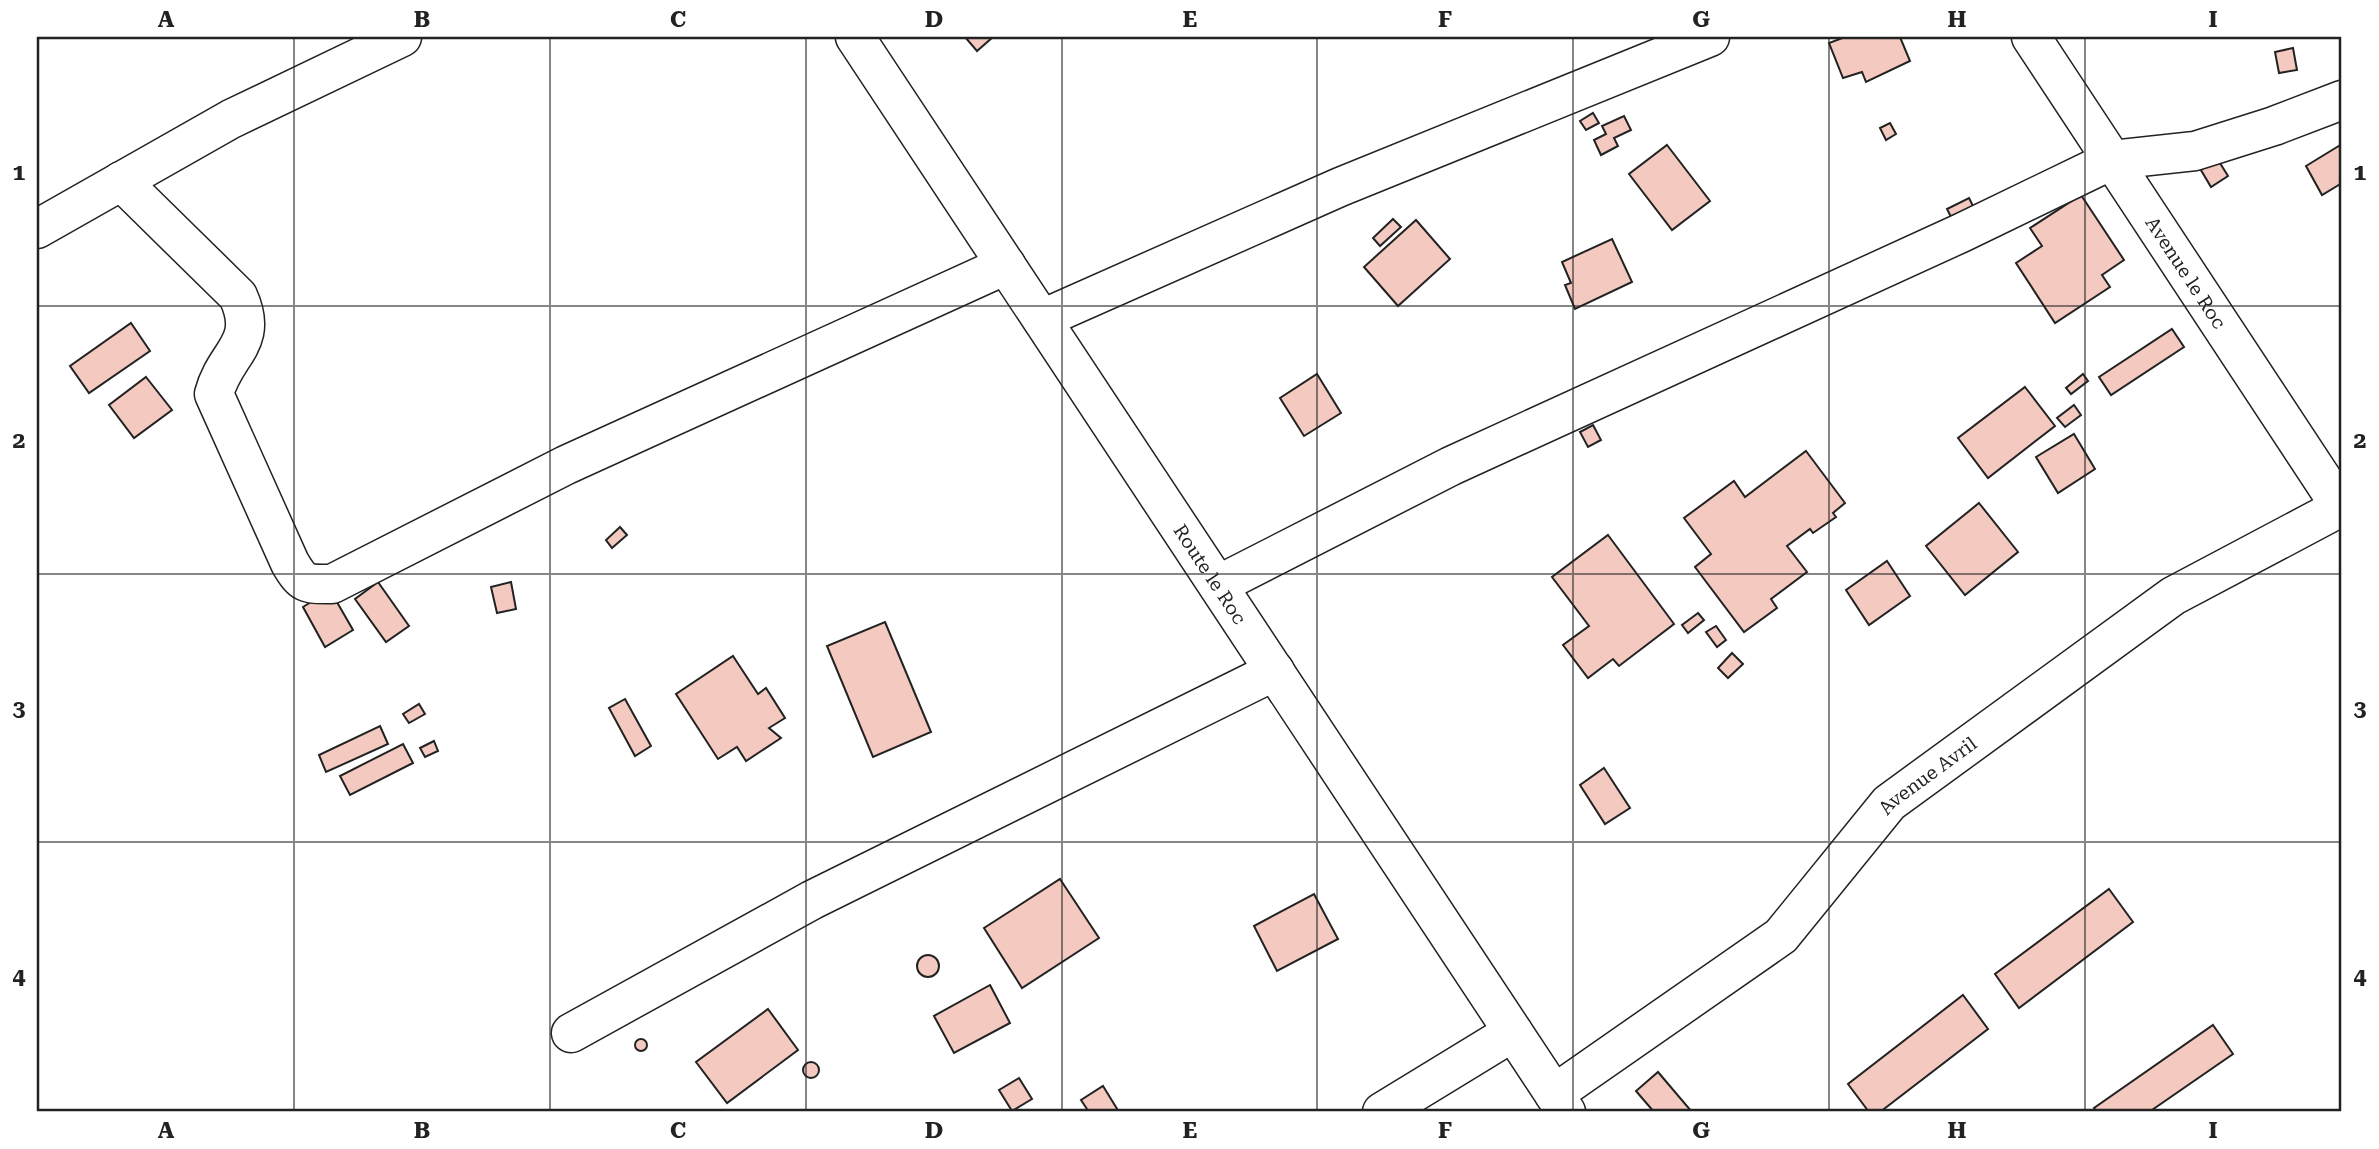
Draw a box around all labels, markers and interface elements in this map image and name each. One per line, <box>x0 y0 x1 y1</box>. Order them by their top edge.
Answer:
text: A <box>158 6 175 33</box>
text: B <box>414 6 430 33</box>
text: C <box>670 6 686 33</box>
text: D <box>925 6 943 33</box>
text: E <box>1183 6 1197 33</box>
text: F <box>1438 6 1452 33</box>
text: G <box>1692 6 1710 33</box>
text: H <box>1948 6 1967 33</box>
text: I <box>2208 6 2218 33</box>
text: 1 <box>13 159 26 186</box>
text: 1 <box>2354 159 2367 186</box>
street label: Avenue le Roc <box>2141 212 2231 333</box>
text: 2 <box>13 427 25 454</box>
text: 2 <box>2354 427 2366 454</box>
street label: Route le Roc <box>1169 520 1252 628</box>
text: 3 <box>13 695 26 722</box>
text: 3 <box>2354 695 2367 722</box>
street label: Avenue Avril <box>1873 732 1981 819</box>
text: 4 <box>13 963 26 990</box>
text: 4 <box>2354 963 2367 990</box>
text: A <box>158 1117 175 1144</box>
text: B <box>414 1117 430 1144</box>
text: C <box>670 1117 686 1144</box>
text: D <box>925 1117 943 1144</box>
text: E <box>1183 1117 1197 1144</box>
text: F <box>1438 1117 1452 1144</box>
text: G <box>1692 1117 1710 1144</box>
text: H <box>1948 1117 1967 1144</box>
text: I <box>2208 1117 2218 1144</box>

